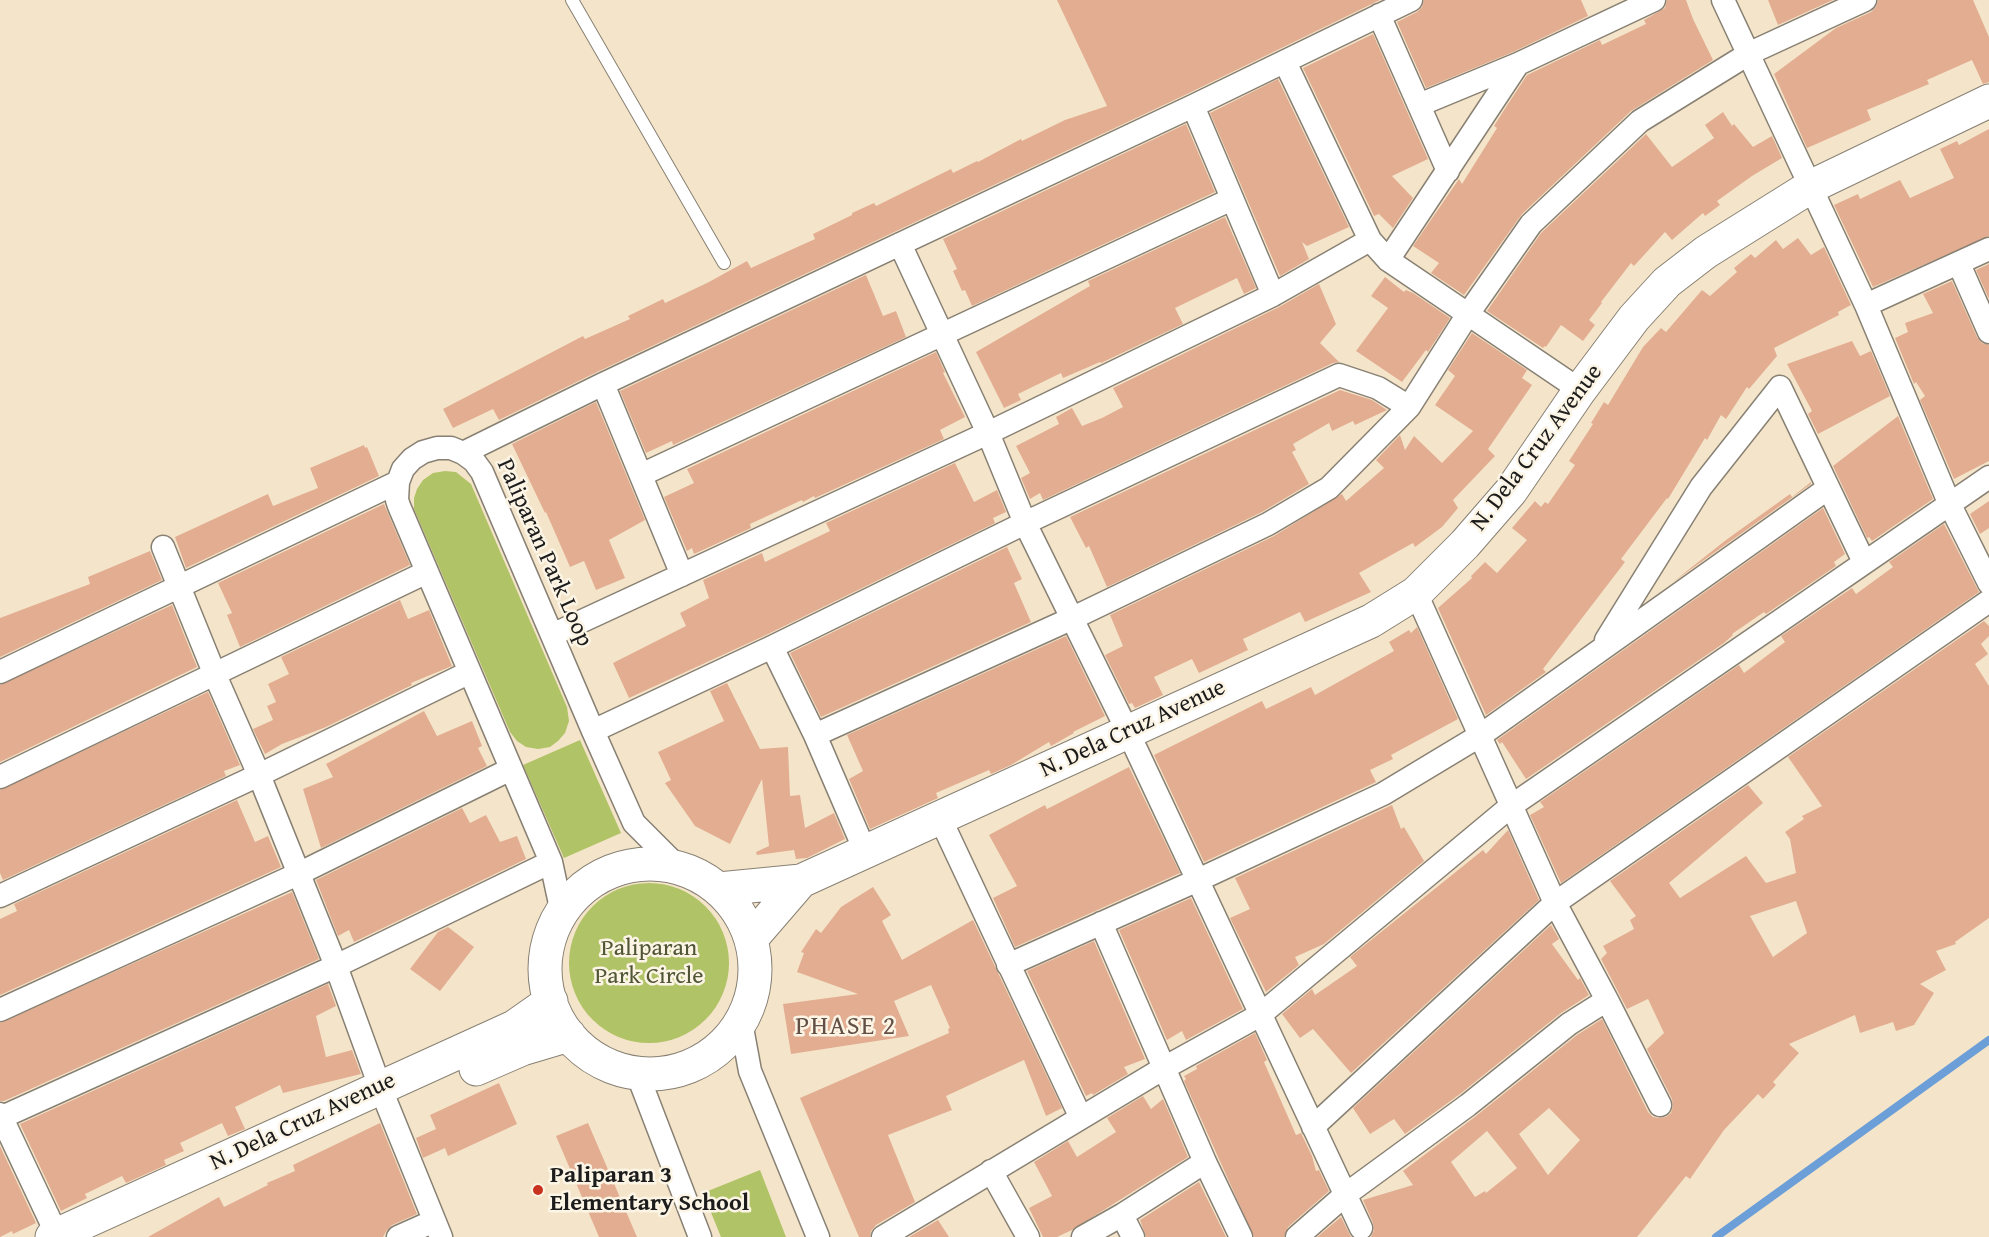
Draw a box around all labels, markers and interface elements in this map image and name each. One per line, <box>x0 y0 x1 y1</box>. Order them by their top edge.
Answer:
street label: N. Dela Cruz Avenue <box>1465 359 1609 537</box>
street label: Paliparan Park Loop <box>490 455 598 651</box>
street label: N. Dela Cruz Avenue <box>1036 673 1230 785</box>
park label: Paliparan Park Circle <box>594 935 704 991</box>
district label: PHASE 2 <box>795 1011 897 1043</box>
street label: N. Dela Cruz Avenue <box>206 1066 400 1178</box>
place label: Paliparan 3 Elementary School <box>550 1162 749 1218</box>
marker: Paliparan 3 Elementary School <box>531 1183 545 1197</box>

